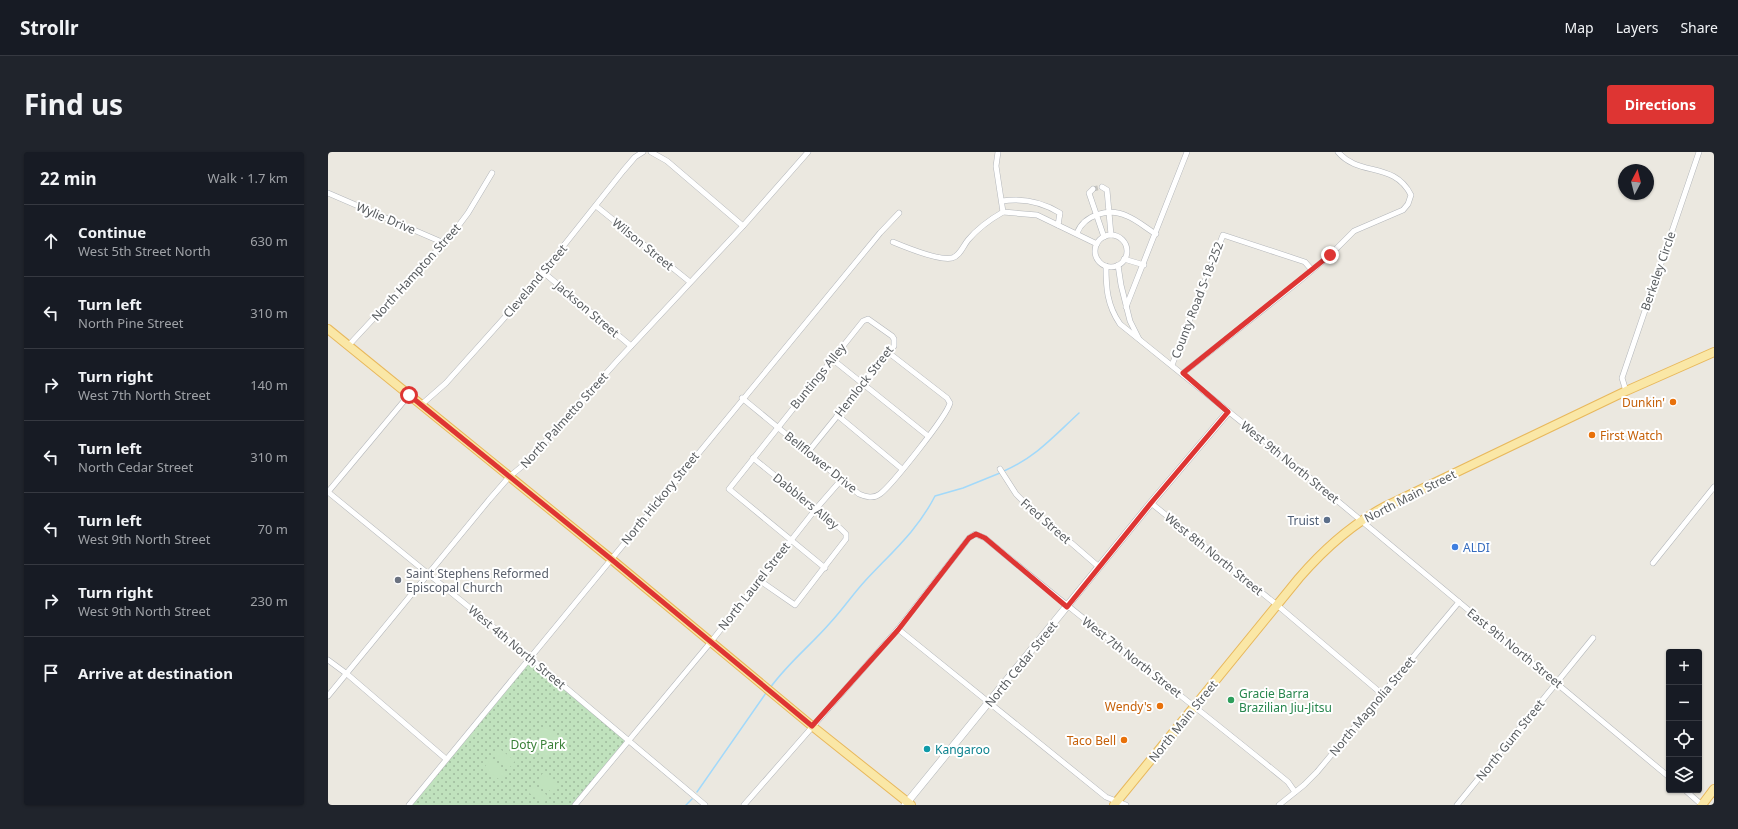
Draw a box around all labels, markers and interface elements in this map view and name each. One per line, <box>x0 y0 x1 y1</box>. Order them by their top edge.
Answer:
text: Strollr <box>20 15 79 41</box>
text: Map <box>1565 18 1594 37</box>
text: Layers <box>1616 18 1658 37</box>
text: Share <box>1680 18 1718 37</box>
text: Find us <box>24 85 123 123</box>
button: Directions <box>1607 85 1714 124</box>
north arrow <box>1618 164 1654 200</box>
text: 22 min <box>40 167 97 190</box>
text: Walk · 1.7 km <box>208 169 288 187</box>
street label: Wylie Drive <box>354 198 419 238</box>
street label: Wilson Street <box>609 214 678 274</box>
street label: North Hampton Street <box>368 219 465 325</box>
text: Continue <box>78 222 146 242</box>
street label: Berkeley Circle <box>1637 229 1680 313</box>
icon: ahead <box>40 230 62 252</box>
text: 630 m <box>250 232 288 250</box>
street label: County Road S-18-252 <box>1167 239 1227 361</box>
street label: Cleveland Street <box>499 240 571 321</box>
text: West 5th Street North <box>78 242 211 260</box>
route end <box>1321 246 1339 264</box>
street label: Jackson Street <box>550 276 623 341</box>
text: Turn left <box>78 294 142 314</box>
icon: left <box>40 302 62 324</box>
text: 310 m <box>250 304 288 322</box>
text: North Pine Street <box>78 314 183 332</box>
street label: Buntings Alley <box>786 339 850 413</box>
street label: Hemlock Street <box>831 341 898 420</box>
text: Turn right <box>78 366 153 386</box>
street label: North Palmetto Street <box>516 368 612 472</box>
icon: right <box>40 374 62 396</box>
text: 140 m <box>250 376 288 394</box>
text: West 7th North Street <box>78 386 211 404</box>
route start <box>400 386 418 404</box>
place label: Dunkin' <box>1622 394 1665 411</box>
marker: Dunkin' <box>1668 397 1678 407</box>
street label: West 9th North Street <box>1237 417 1343 508</box>
street label: Bellflower Drive <box>781 427 861 497</box>
place label: First Watch <box>1600 427 1663 444</box>
marker: First Watch <box>1587 430 1597 440</box>
text: Turn left <box>78 438 142 458</box>
icon: left <box>40 446 62 468</box>
street label: North Hickory Street <box>617 447 703 548</box>
text: 310 m <box>250 448 288 466</box>
text: North Cedar Street <box>78 458 193 476</box>
street label: North Main Street <box>1361 465 1459 526</box>
street label: Dabblers Alley <box>769 469 843 533</box>
street label: Fred Street <box>1017 494 1075 548</box>
street label: West 8th North Street <box>1161 509 1267 600</box>
text: Turn left <box>78 510 142 530</box>
place label: Truist <box>1287 512 1320 529</box>
marker: Truist <box>1322 515 1332 525</box>
icon: left <box>40 518 62 540</box>
text: 70 m <box>258 520 288 538</box>
text: West 9th North Street <box>78 530 211 548</box>
street label: North Laurel Street <box>714 538 794 634</box>
place label: ALDI <box>1463 539 1490 556</box>
marker: ALDI <box>1450 542 1460 552</box>
place label: Saint Stephens Reformed Episcopal Church <box>406 565 549 596</box>
marker: Saint Stephens Reformed Episcopal Church <box>393 575 403 585</box>
text: Turn right <box>78 582 153 602</box>
icon: right <box>40 590 62 612</box>
text: 230 m <box>250 592 288 610</box>
street label: West 4th North Street <box>465 601 570 693</box>
text: West 9th North Street <box>78 602 211 620</box>
street label: East 9th North Street <box>1464 604 1567 692</box>
street label: West 7th North Street <box>1079 613 1186 702</box>
street label: North Cedar Street <box>981 617 1061 711</box>
map controls <box>1666 649 1702 793</box>
button: + <box>1666 649 1702 685</box>
street label: North Magnolia Street <box>1325 652 1419 760</box>
icon: arrive <box>40 662 62 684</box>
text: Arrive at destination <box>78 663 233 683</box>
street label: North Main Street <box>1145 676 1222 766</box>
place label: Gracie Barra Brazilian Jiu-Jitsu <box>1239 685 1332 716</box>
button: − <box>1666 685 1702 721</box>
marker: Gracie Barra Brazilian Jiu-Jitsu <box>1226 695 1236 705</box>
street label: North Gum Street <box>1472 695 1549 784</box>
place label: Wendy's <box>1105 698 1152 715</box>
marker: Wendy's <box>1155 701 1165 711</box>
button: locate <box>1666 721 1702 757</box>
place label: Taco Bell <box>1067 732 1116 749</box>
marker: Taco Bell <box>1119 735 1129 745</box>
park label: Doty Park <box>511 736 566 753</box>
place label: Kangaroo <box>935 741 990 758</box>
marker: Kangaroo <box>922 744 932 754</box>
button: layers <box>1666 757 1702 793</box>

